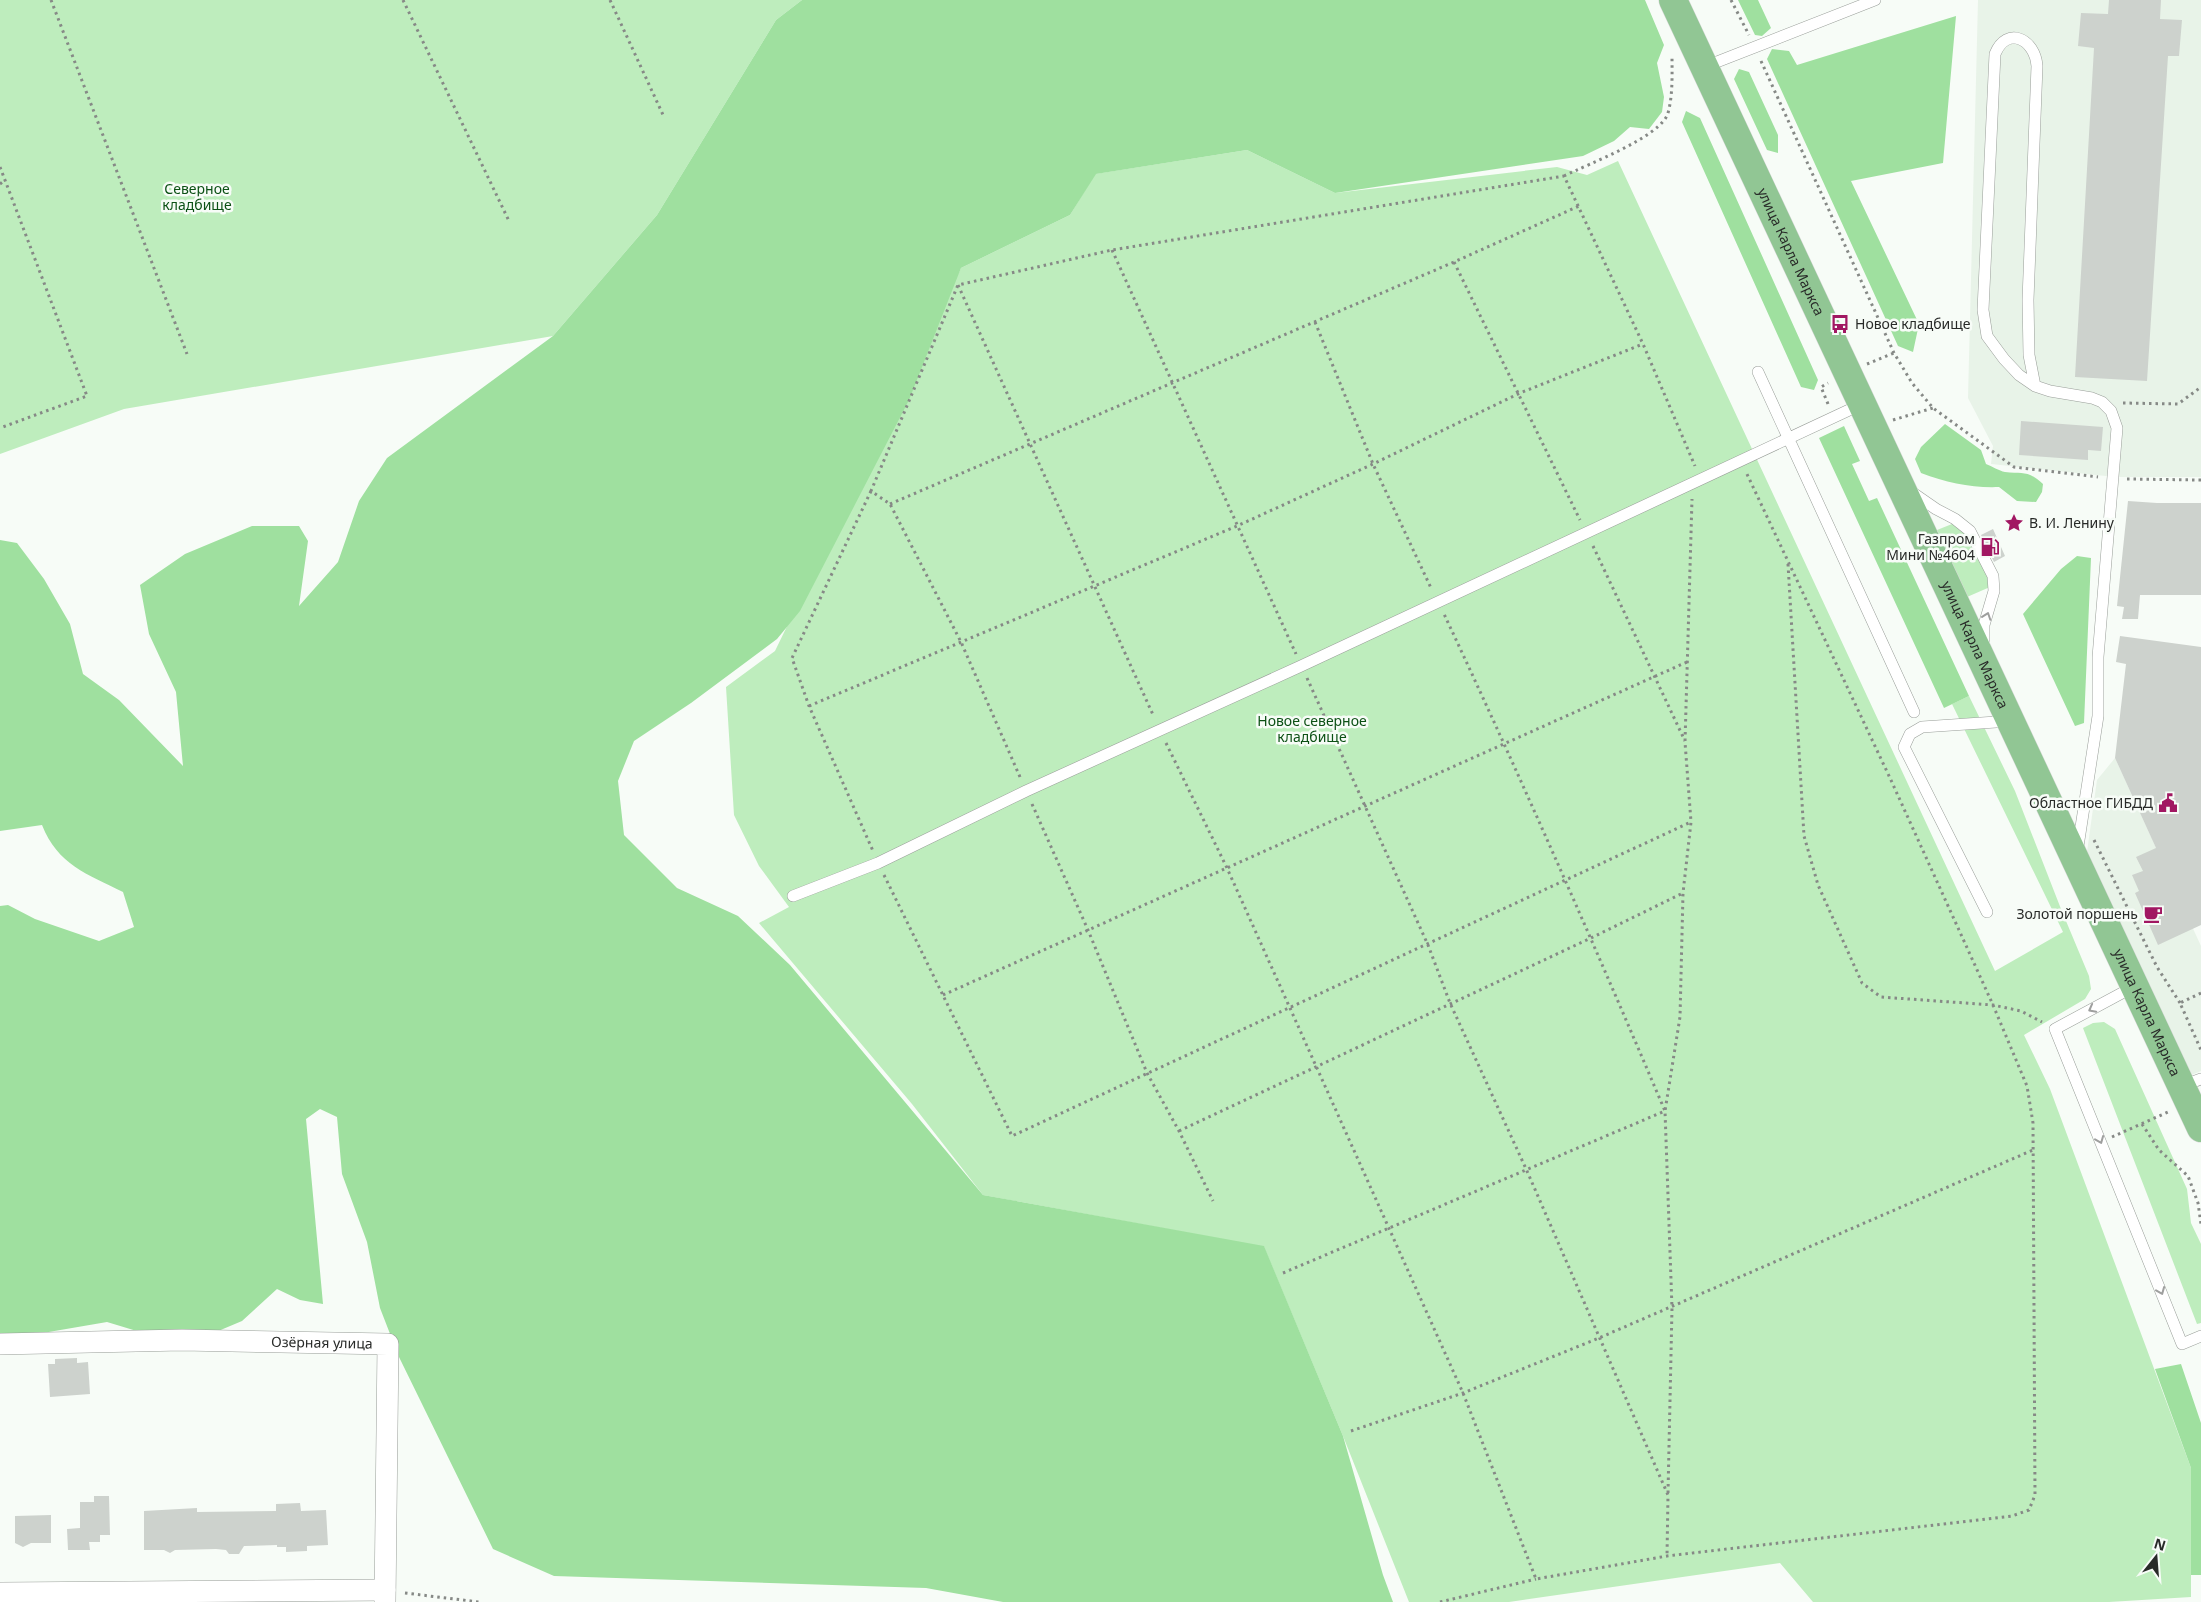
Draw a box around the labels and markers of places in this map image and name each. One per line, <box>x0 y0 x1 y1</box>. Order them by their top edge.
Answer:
bus stop icon: Новое кладбище <box>1829 313 1851 335</box>
place label: Новое кладбище <box>1855 314 1971 333</box>
place icon: В. И. Ленину <box>2003 512 2025 534</box>
place label: В. И. Ленину <box>2029 513 2115 532</box>
place label: Газпром Мини №4604 <box>1886 529 1975 564</box>
fuel station icon: Газпром Мини №4604 <box>1979 536 2001 558</box>
public building icon: Областное ГИБДД <box>2157 792 2179 814</box>
place label: Областное ГИБДД <box>2029 793 2154 812</box>
cafe icon: Золотой поршень <box>2142 903 2164 925</box>
place label: Золотой поршень <box>2016 904 2138 923</box>

